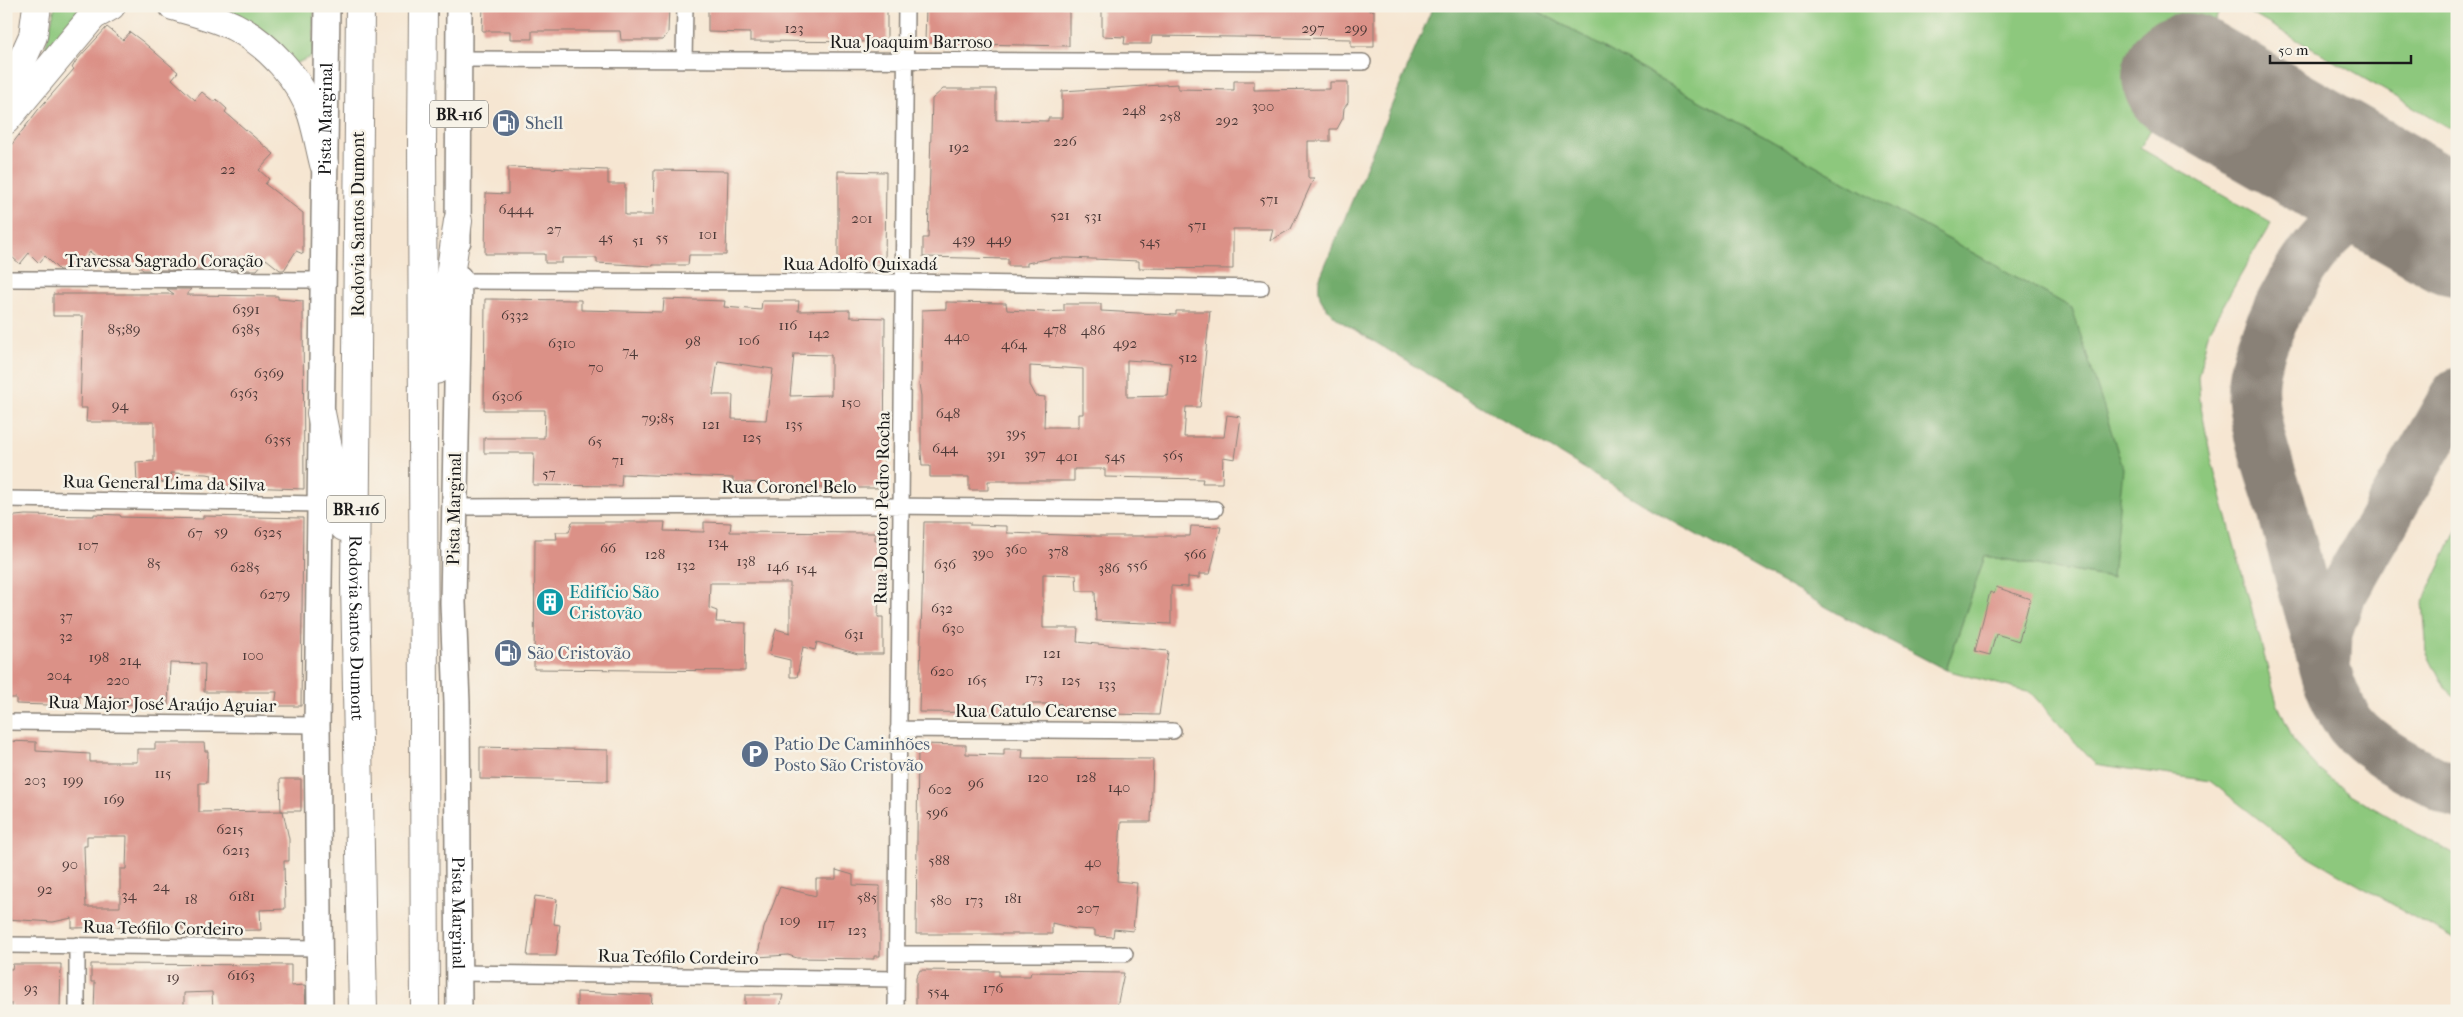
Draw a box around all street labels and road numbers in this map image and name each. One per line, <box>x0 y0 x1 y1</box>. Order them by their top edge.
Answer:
street label: Rua Joaquim Barroso <box>830 32 992 53</box>
street label: Pista Marginal <box>315 63 337 176</box>
road number: BR-116 <box>430 100 488 128</box>
street label: Rodovia Santos Dumont <box>348 131 369 317</box>
street label: Travessa Sagrado Coração <box>65 251 263 272</box>
street label: Rua Adolfo Quixadá <box>783 254 938 275</box>
street label: Rua Doutor Pedro Rocha <box>870 411 895 605</box>
street label: Pista Marginal <box>443 453 466 565</box>
street label: Rua General Lima da Silva <box>63 471 266 496</box>
street label: Rua Coronel Belo <box>721 477 857 498</box>
road number: BR-116 <box>327 496 385 522</box>
street label: Rodovia Santos Dumont <box>344 535 368 722</box>
street label: Rua Major José Araújo Aguiar <box>48 692 277 717</box>
street label: Rua Catulo Cearense <box>955 701 1117 722</box>
street label: Pista Marginal <box>447 856 469 969</box>
street label: Rua Teófilo Cordeiro <box>82 917 244 940</box>
street label: Rua Teófilo Cordeiro <box>597 946 759 969</box>

